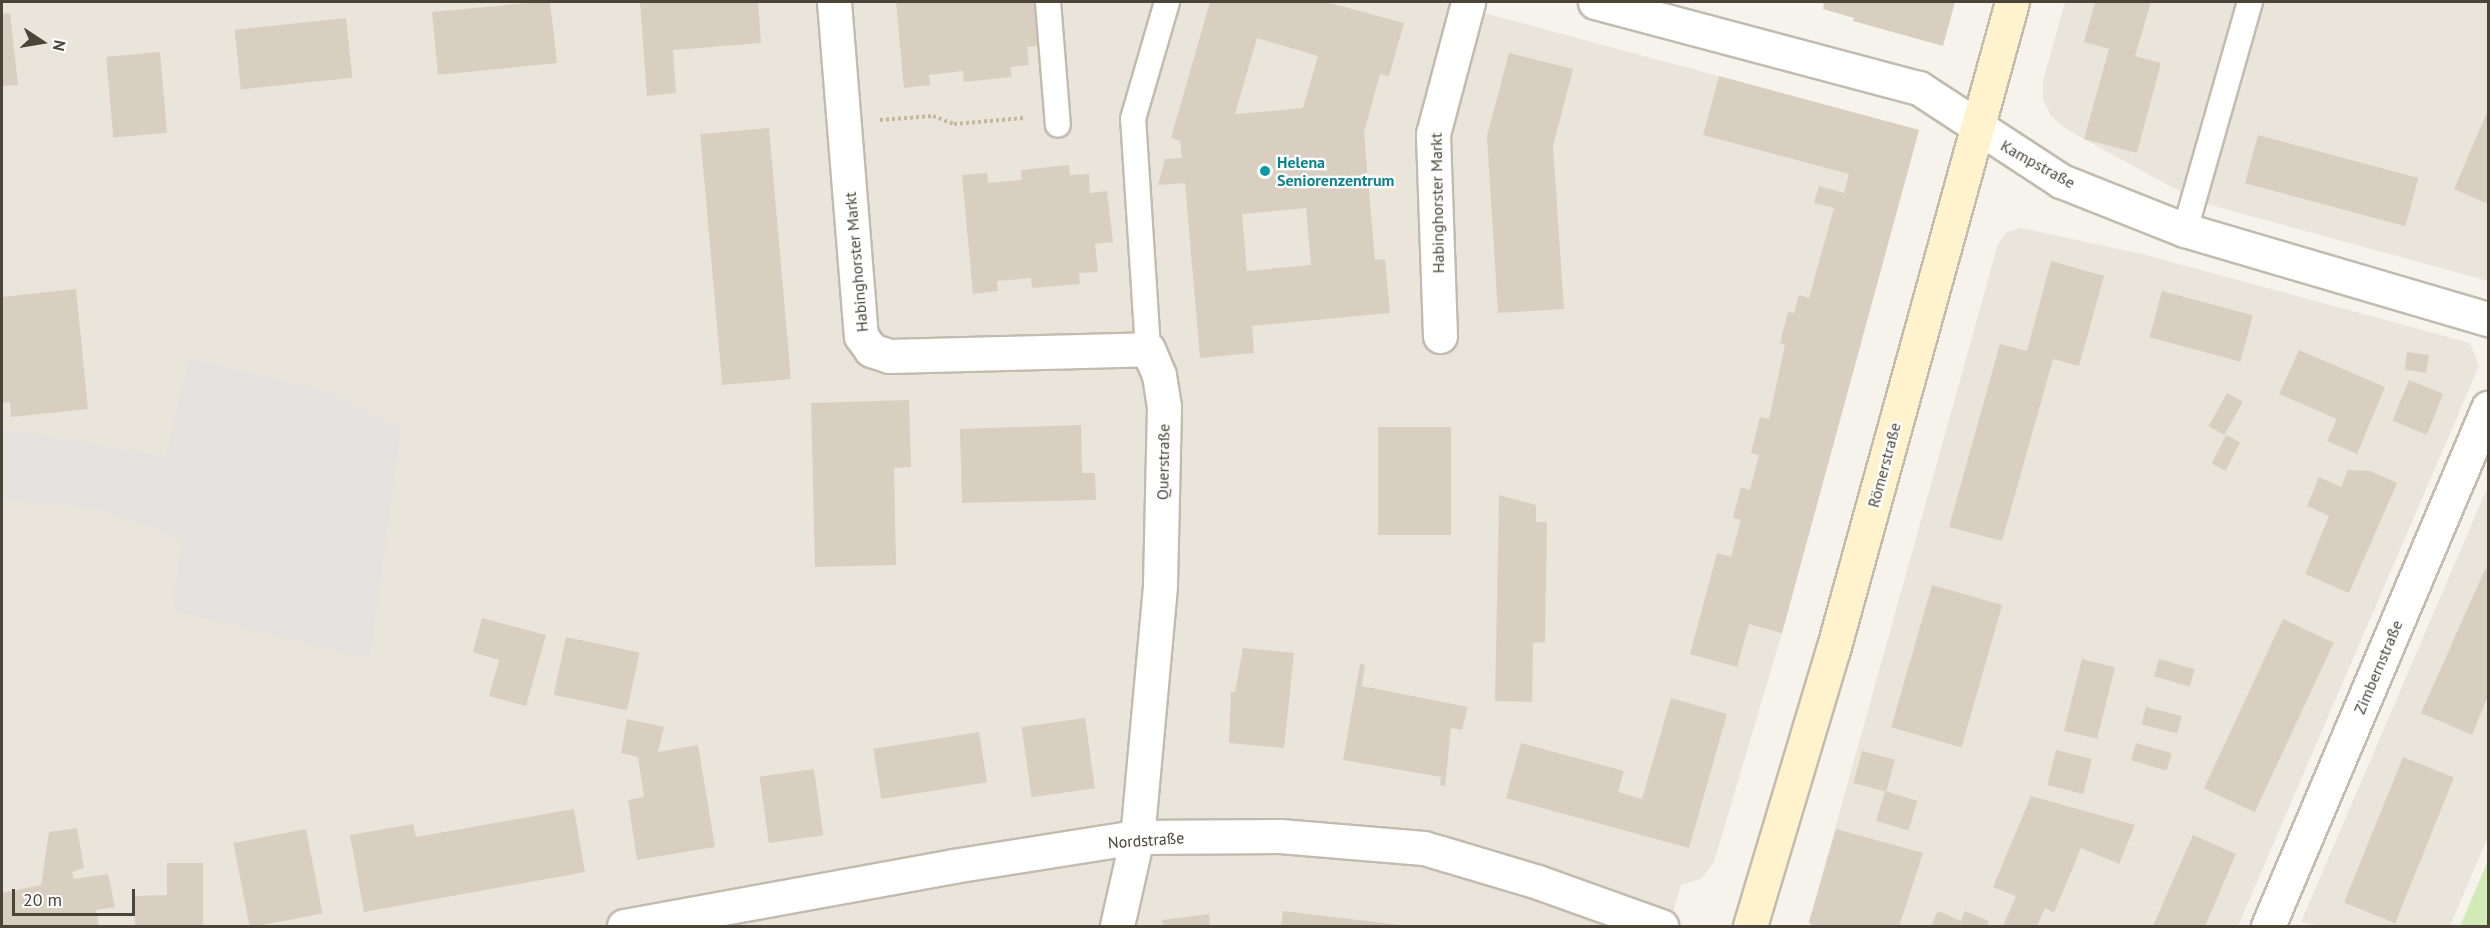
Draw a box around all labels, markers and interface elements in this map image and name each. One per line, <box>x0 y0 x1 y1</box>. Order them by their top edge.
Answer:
north arrow <box>12 12 72 72</box>
text: N <box>49 39 70 53</box>
street label: Habinghorster Markt <box>1426 133 1448 273</box>
street label: Kampstraße <box>1997 136 2079 192</box>
place label: Helena Seniorenzentrum <box>1277 152 1394 190</box>
marker: Helena Seniorenzentrum <box>1258 164 1272 178</box>
street label: Habinghorster Markt <box>840 191 872 333</box>
street label: Römerstraße <box>1863 420 1905 510</box>
street label: Querstraße <box>1153 424 1173 500</box>
street label: Zimbernstraße <box>2350 617 2406 717</box>
street label: Nordstraße <box>1107 828 1185 852</box>
scale bar <box>15 877 138 915</box>
text: 20 m <box>23 888 62 911</box>

